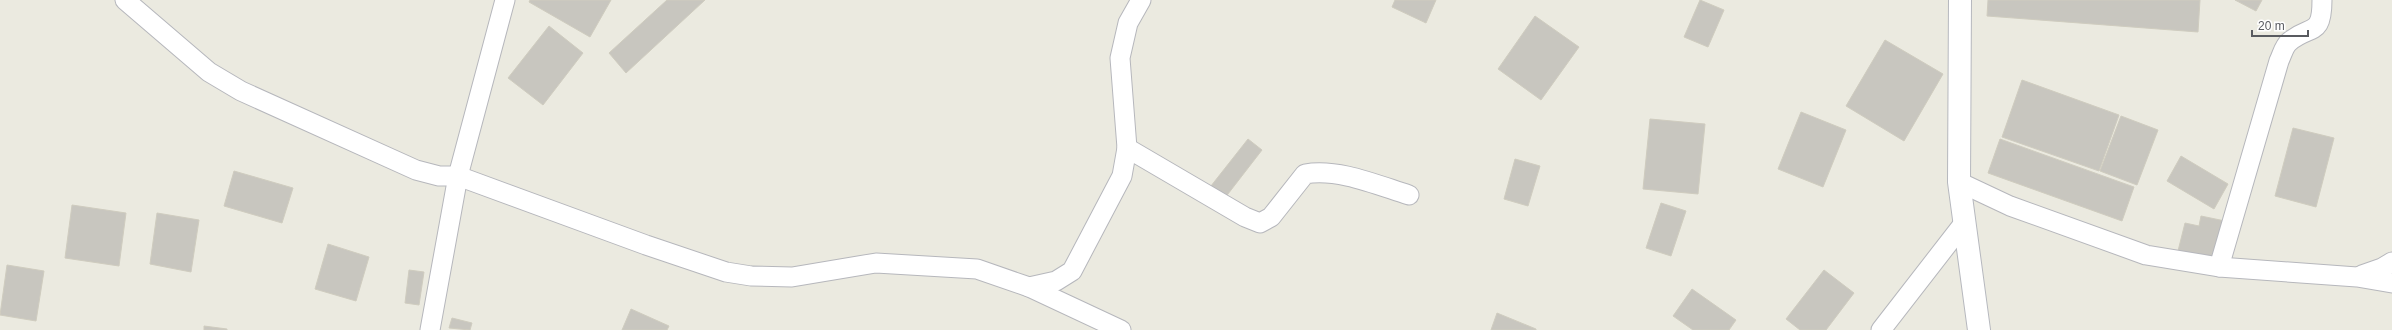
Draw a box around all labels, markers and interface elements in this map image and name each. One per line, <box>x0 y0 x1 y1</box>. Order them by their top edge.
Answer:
scale bar <box>2252 12 2308 38</box>
text: 20 m <box>2258 19 2285 33</box>

